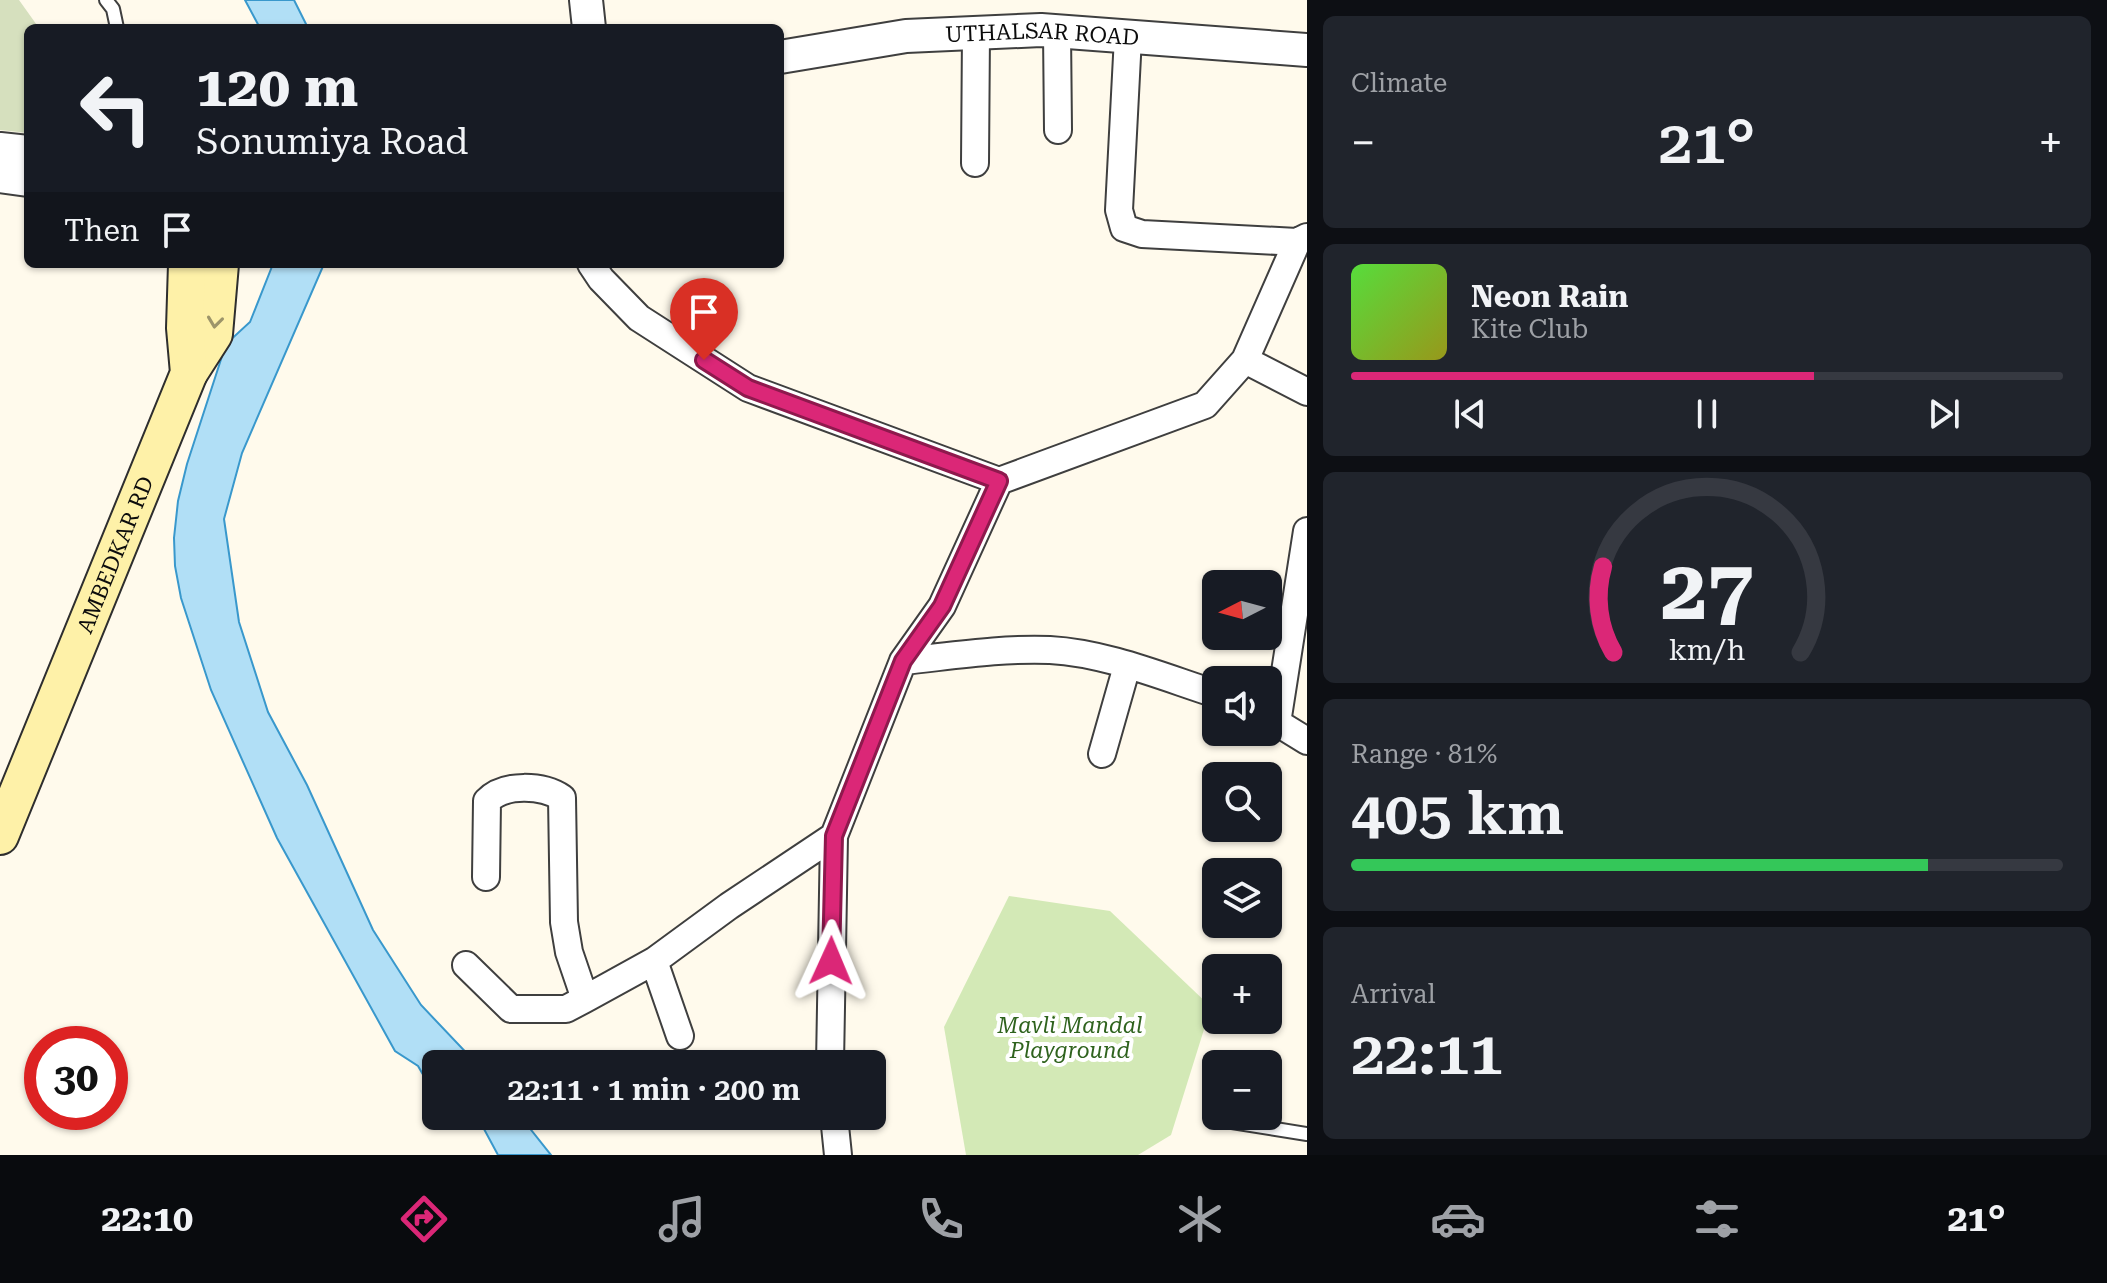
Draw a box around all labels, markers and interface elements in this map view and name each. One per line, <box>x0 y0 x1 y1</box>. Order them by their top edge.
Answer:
street label: UTHALSAR ROAD <box>945 17 1140 50</box>
text: 120 m <box>196 54 358 120</box>
icon: left <box>64 56 168 160</box>
text: Climate <box>1351 68 1447 98</box>
text: 21° <box>1659 107 1755 178</box>
text: − <box>1351 117 1376 169</box>
text: + <box>2038 117 2063 169</box>
text: Sonumiya Road <box>196 121 468 163</box>
icon: arrive <box>155 208 199 252</box>
text: Then <box>64 213 139 248</box>
pin <box>670 278 738 360</box>
text: Neon Rain <box>1471 279 1628 314</box>
icon: arrive <box>682 290 726 334</box>
text: Kite Club <box>1471 314 1588 344</box>
one-way arrow <box>206 316 223 329</box>
icon: previous <box>1448 392 1492 436</box>
icon: pause <box>1685 392 1729 436</box>
icon: next <box>1922 392 1966 436</box>
street label: AMBEDKAR RD <box>72 472 158 637</box>
text: 27 <box>1660 542 1754 639</box>
north arrow <box>1202 570 1282 650</box>
map controls <box>1202 570 1282 1130</box>
text: km/h <box>1669 634 1745 668</box>
button: sound <box>1202 666 1282 746</box>
text: Range · 81% <box>1351 739 1497 769</box>
button: search <box>1202 762 1282 842</box>
text: 405 km <box>1351 778 1564 849</box>
button: layers <box>1202 858 1282 938</box>
position arrow <box>789 919 873 1003</box>
button: + <box>1202 954 1282 1034</box>
text: Arrival <box>1351 979 1436 1009</box>
park label: Mavli Mandal Playground <box>996 1013 1143 1063</box>
text: 22:11 <box>1351 1018 1503 1089</box>
speed limit sign: 30 <box>24 1026 128 1130</box>
button: − <box>1202 1050 1282 1130</box>
text: 22:11 · 1 min · 200 m <box>508 1072 800 1107</box>
icon: directions <box>396 1191 452 1247</box>
icon: music <box>654 1191 710 1247</box>
icon: phone <box>913 1191 969 1247</box>
icon: climate <box>1172 1191 1228 1247</box>
icon: car <box>1430 1191 1486 1247</box>
icon: filters <box>1689 1191 1745 1247</box>
text: 22:10 <box>101 1198 193 1240</box>
text: 21° <box>1947 1198 2006 1240</box>

